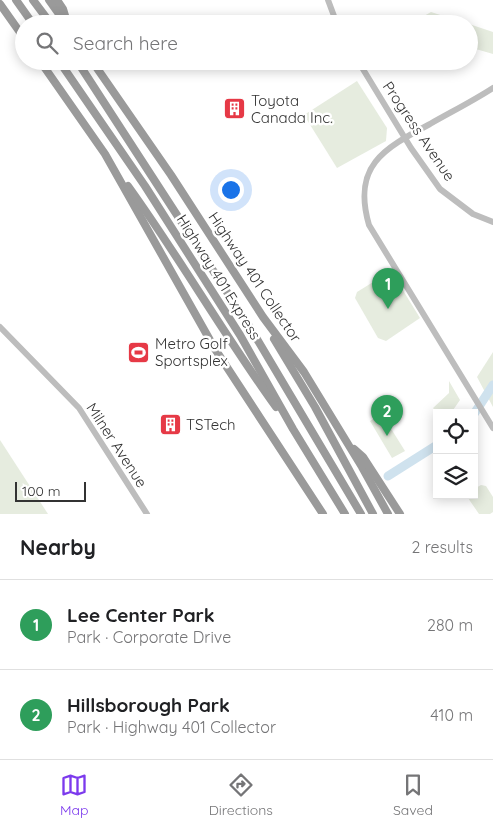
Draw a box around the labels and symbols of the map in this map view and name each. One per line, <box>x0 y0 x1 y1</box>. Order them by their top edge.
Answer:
street label: Progress Avenue <box>379 78 459 184</box>
place label: Toyota Canada Inc. <box>251 91 333 127</box>
building icon: Toyota Canada Inc. <box>223 97 247 121</box>
your location <box>218 177 244 203</box>
street label: Highway 401 Collector <box>204 208 306 346</box>
street label: Highway 401 Express <box>173 211 265 343</box>
pin: 1 <box>372 268 404 309</box>
place label: Metro Golf Sportsplex <box>155 334 229 370</box>
sports icon: Metro Golf Sportsplex <box>127 340 151 364</box>
pin: 2 <box>371 395 403 436</box>
street label: Milner Avenue <box>83 399 151 491</box>
building icon: TSTech <box>158 412 182 436</box>
place label: TSTech <box>186 415 236 434</box>
scale bar <box>15 479 86 502</box>

